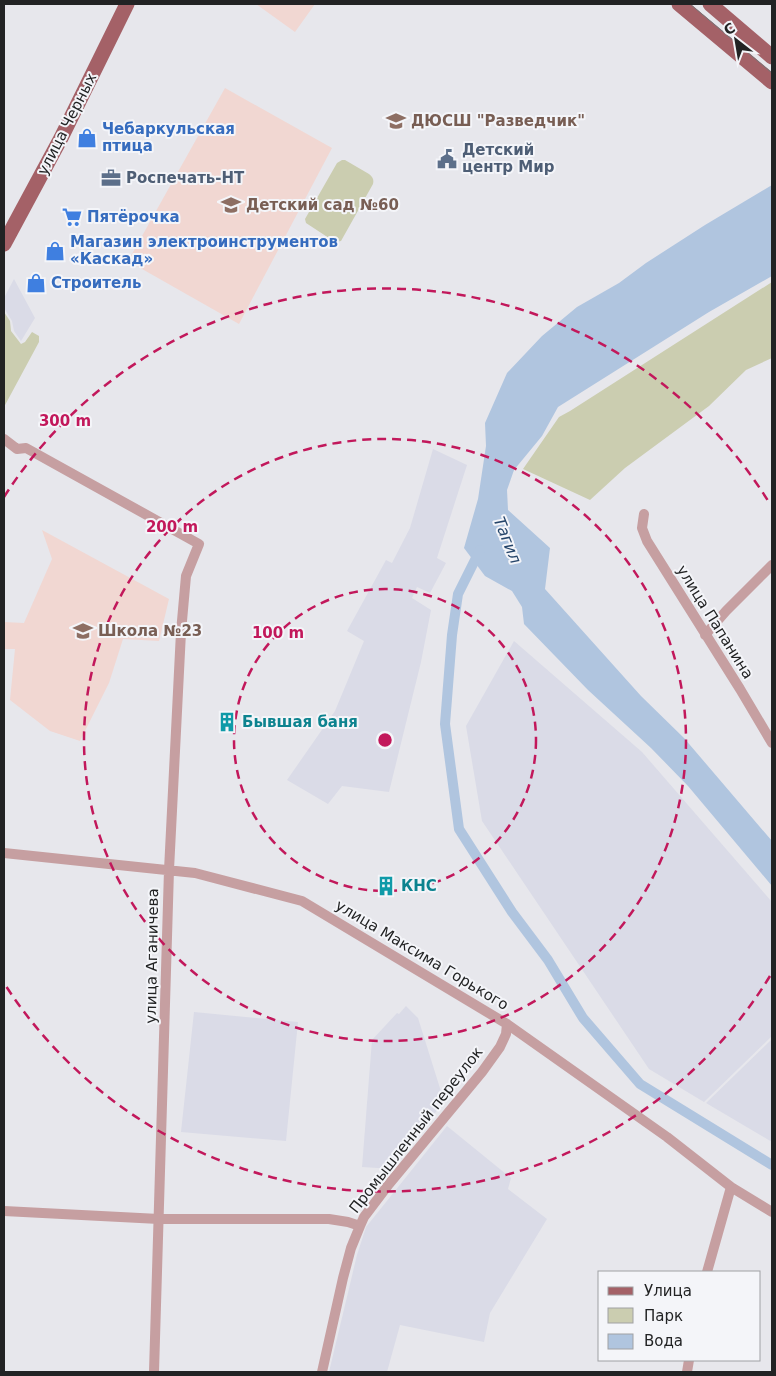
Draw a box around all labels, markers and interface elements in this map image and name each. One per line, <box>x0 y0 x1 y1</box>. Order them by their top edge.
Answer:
north arrow <box>711 15 761 65</box>
text: С <box>721 19 738 38</box>
street label: улица Черных <box>34 70 100 178</box>
school or university icon: ДЮСШ "Разведчик" <box>385 110 407 132</box>
place label: ДЮСШ "Разведчик" <box>411 112 585 130</box>
place label: Чебаркульская птица <box>102 120 235 155</box>
shop icon: Чебаркульская птица <box>76 127 98 149</box>
place label: Детский центр Мир <box>462 141 555 176</box>
public building icon: Детский центр Мир <box>436 148 458 170</box>
office icon: Роспечать-НТ <box>100 167 122 189</box>
place label: Роспечать-НТ <box>126 169 245 187</box>
school or university icon: Детский сад №60 <box>220 194 242 216</box>
place label: Детский сад №60 <box>246 196 399 214</box>
supermarket icon: Пятёрочка <box>61 206 83 228</box>
place label: Пятёрочка <box>87 208 180 226</box>
place label: Магазин электроинструментов «Каскад» <box>70 233 338 268</box>
shop icon: Магазин электроинструментов «Каскад» <box>44 240 66 262</box>
shop icon: Строитель <box>25 272 47 294</box>
place label: Строитель <box>51 274 142 292</box>
text: 300 m <box>39 412 91 430</box>
water label: Тагил <box>490 514 525 566</box>
text: 200 m <box>146 518 198 536</box>
street label: улица Папанина <box>673 562 757 682</box>
school or university icon: Школа №23 <box>72 620 94 642</box>
place label: Школа №23 <box>98 622 202 640</box>
text: 100 m <box>252 624 304 642</box>
building icon: Бывшая баня <box>216 711 238 733</box>
place label: Бывшая баня <box>242 713 358 731</box>
centre of rings <box>376 731 394 749</box>
building icon: КНС <box>375 875 397 897</box>
place label: КНС <box>401 877 437 895</box>
street label: улица Аганичева <box>142 888 162 1024</box>
street label: улица Максима Горького <box>332 896 512 1014</box>
street label: Промышленный переулок <box>345 1043 487 1217</box>
legend <box>598 1271 761 1361</box>
text: Улица <box>644 1282 692 1300</box>
text: Парк <box>644 1307 683 1325</box>
text: Вода <box>644 1332 683 1350</box>

